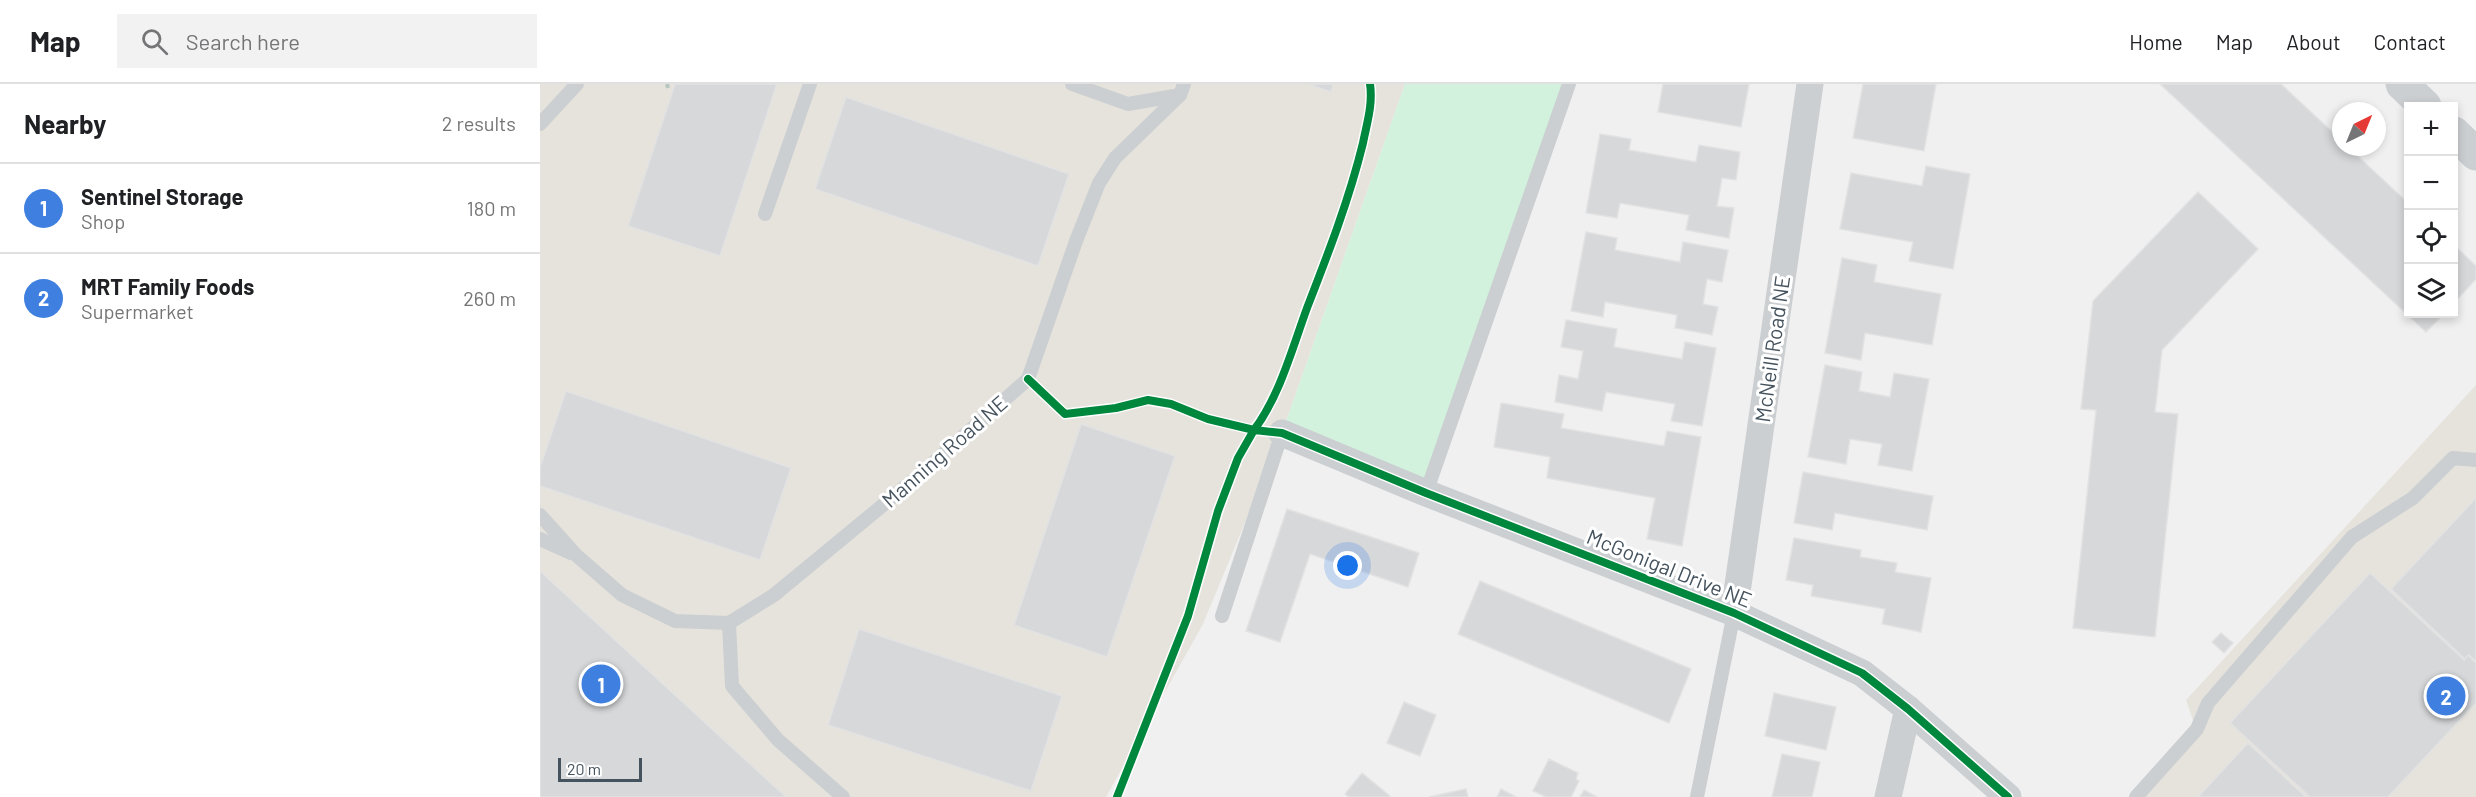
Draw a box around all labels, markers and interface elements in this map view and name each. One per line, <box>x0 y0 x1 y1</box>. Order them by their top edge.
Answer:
search box <box>117 14 537 68</box>
text: Map <box>30 24 81 58</box>
icon: search <box>138 25 171 58</box>
text: Search here <box>186 28 300 54</box>
text: Home <box>2129 29 2183 54</box>
text: Map <box>2216 29 2253 54</box>
text: About <box>2286 29 2341 54</box>
text: Contact <box>2374 29 2446 54</box>
north arrow <box>2332 102 2386 156</box>
map controls <box>2404 102 2458 318</box>
button: + <box>2404 102 2458 156</box>
text: Nearby <box>24 108 106 139</box>
text: 2 results <box>442 111 516 135</box>
button: − <box>2404 156 2458 210</box>
text: Sentinel Storage <box>81 183 244 209</box>
text: 1 <box>40 196 47 220</box>
text: 180 m <box>467 196 516 220</box>
text: Shop <box>81 209 125 233</box>
button: locate <box>2404 210 2458 264</box>
button: layers <box>2404 264 2458 318</box>
text: MRT Family Foods <box>81 273 254 299</box>
street label: McNeill Road NE <box>1749 274 1794 424</box>
text: 2 <box>38 286 49 310</box>
text: 260 m <box>463 286 516 310</box>
text: Supermarket <box>81 299 194 323</box>
street label: Manning Road NE <box>876 390 1012 512</box>
street label: McGonigal Drive NE <box>1584 523 1756 612</box>
your location <box>1333 551 1362 580</box>
pin: 1 <box>582 662 620 706</box>
pin: 2 <box>2426 674 2466 718</box>
scale bar <box>558 755 642 782</box>
text: 20 m <box>567 759 601 778</box>

